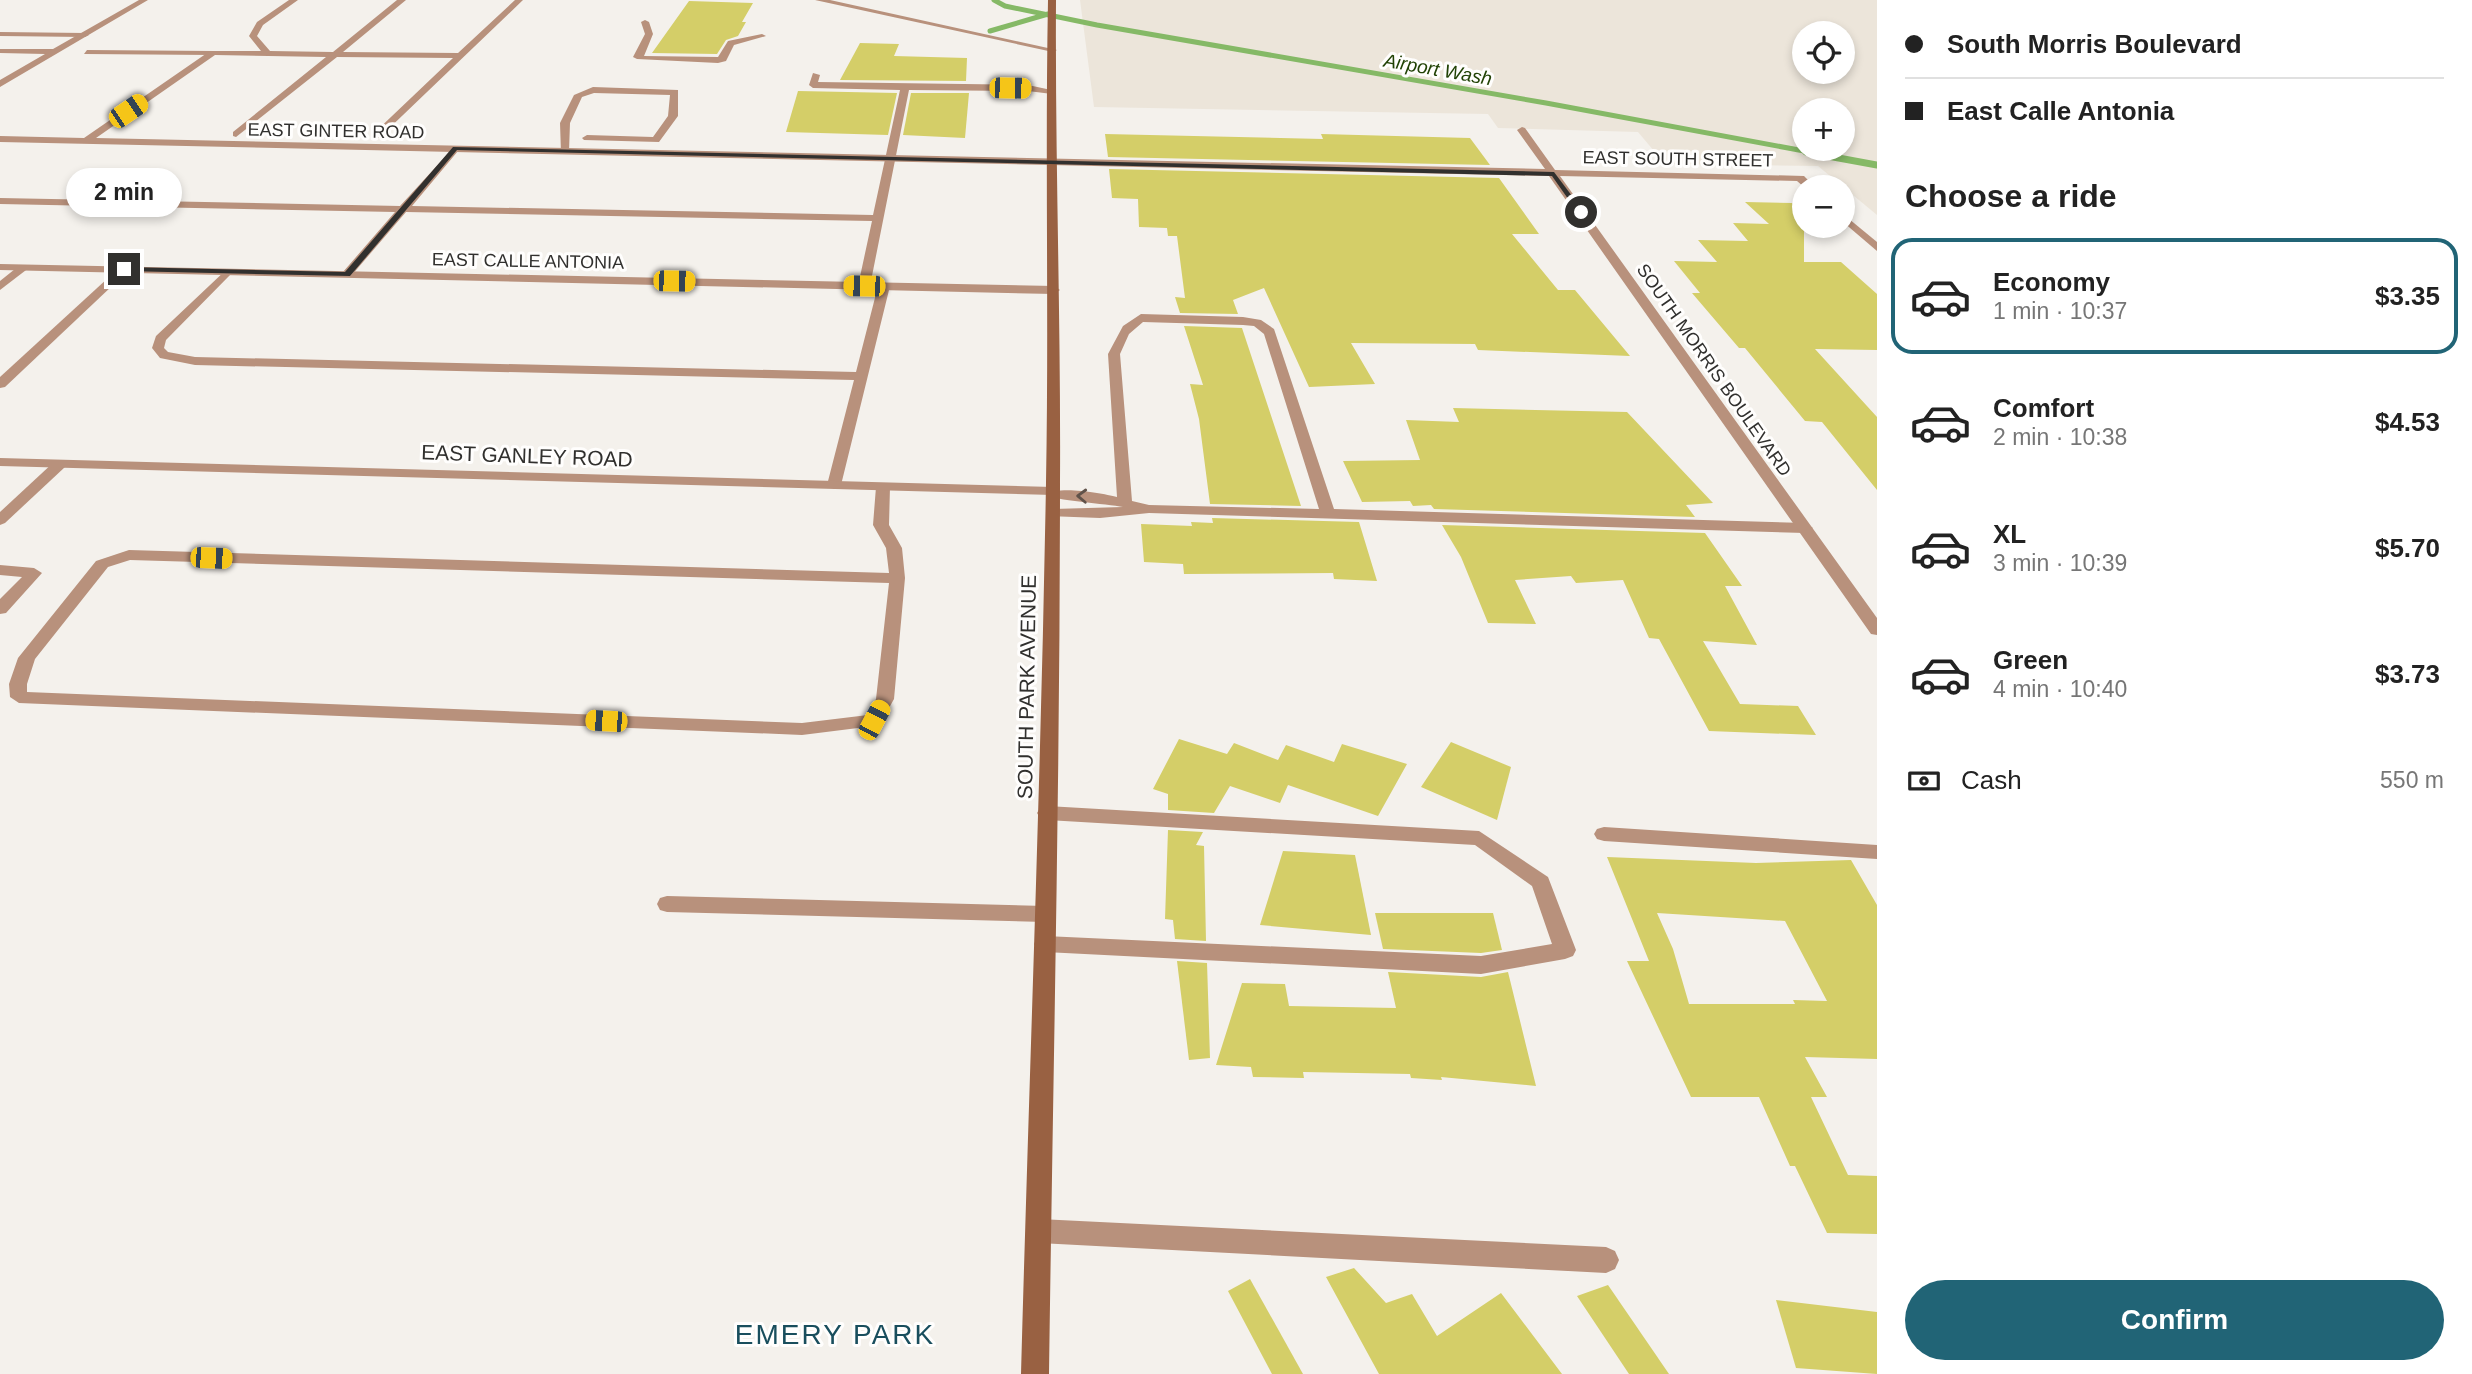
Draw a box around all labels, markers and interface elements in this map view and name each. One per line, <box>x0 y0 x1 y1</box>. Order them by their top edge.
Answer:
map controls <box>1792 21 1855 238</box>
button: locate <box>1792 21 1855 84</box>
text: South Morris Boulevard <box>1947 29 2242 59</box>
water label: Airport Wash <box>1381 49 1494 89</box>
car <box>989 77 1032 99</box>
car <box>105 91 152 131</box>
text: East Calle Antonia <box>1947 96 2174 126</box>
button: + <box>1792 98 1855 161</box>
street label: EAST GINTER ROAD <box>247 119 425 143</box>
street label: EAST SOUTH STREET <box>1582 147 1774 171</box>
callout: 2 min <box>66 168 182 216</box>
button: − <box>1792 175 1855 238</box>
text: Choose a ride <box>1905 178 2117 214</box>
text: 2 min <box>94 179 154 205</box>
route start <box>1565 196 1597 228</box>
street label: EAST CALLE ANTONIA <box>432 249 624 273</box>
route end <box>108 253 140 285</box>
street label: SOUTH MORRIS BOULEVARD <box>1633 260 1795 480</box>
icon: car <box>1909 265 1972 328</box>
text: Economy <box>1993 267 2110 297</box>
car <box>653 270 696 292</box>
car <box>843 275 886 297</box>
text: $3.35 <box>2375 281 2440 311</box>
text: 1 min · 10:37 <box>1993 298 2127 324</box>
icon: car <box>1909 391 1972 454</box>
text: Comfort <box>1993 393 2094 423</box>
text: $4.53 <box>2375 407 2440 437</box>
text: 2 min · 10:38 <box>1993 424 2127 450</box>
street label: EAST GANLEY ROAD <box>421 440 633 471</box>
one-way arrow <box>1076 489 1087 504</box>
icon: car <box>1909 517 1972 580</box>
text: XL <box>1993 519 2026 549</box>
text: $5.70 <box>2375 533 2440 563</box>
car <box>190 547 233 569</box>
text: 3 min · 10:39 <box>1993 550 2127 576</box>
street label: SOUTH PARK AVENUE <box>1013 575 1040 799</box>
icon: car <box>1909 643 1972 706</box>
text: Green <box>1993 645 2068 675</box>
text: $3.73 <box>2375 659 2440 689</box>
text: 4 min · 10:40 <box>1993 676 2127 702</box>
car <box>855 697 894 743</box>
car <box>585 709 628 733</box>
icon: cash <box>1905 762 1943 800</box>
text: Cash <box>1961 765 2022 795</box>
text: 550 m <box>2380 767 2444 793</box>
button: Confirm <box>1905 1280 2444 1360</box>
district label: EMERY PARK <box>735 1319 935 1350</box>

